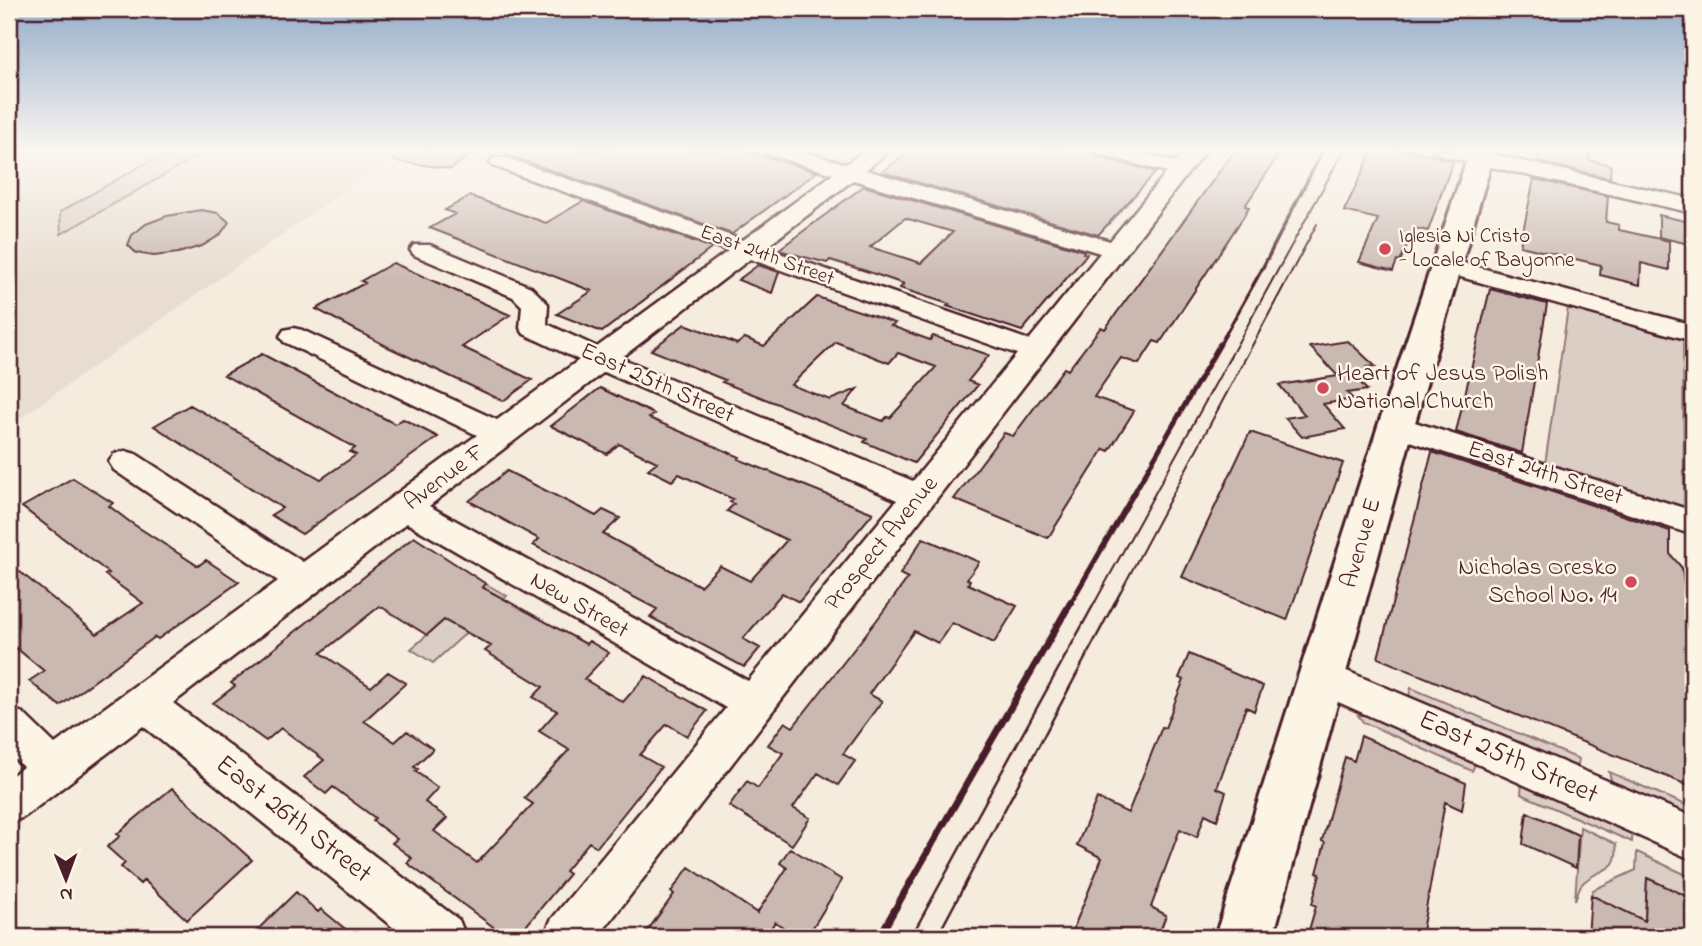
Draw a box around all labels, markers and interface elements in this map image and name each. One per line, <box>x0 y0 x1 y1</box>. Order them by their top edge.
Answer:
street label: East 24th Street <box>695 218 839 294</box>
place label: Iglesia Ni Cristo - Locale of Bayonne <box>1399 222 1575 278</box>
marker: Iglesia Ni Cristo - Locale of Bayonne <box>1377 241 1393 257</box>
street label: East 25th Street <box>574 334 740 434</box>
place label: Heart of Jesus Polish National Church <box>1337 357 1549 420</box>
marker: Heart of Jesus Polish National Church <box>1315 380 1331 396</box>
street label: East 24th Street <box>1463 432 1627 516</box>
street label: Avenue F <box>397 436 493 520</box>
street label: Prospect Avenue <box>817 469 948 619</box>
street label: Avenue E <box>1332 494 1392 592</box>
place label: Nicholas Oresko School No. 14 <box>1458 551 1617 614</box>
street label: New Street <box>523 564 635 648</box>
marker: Nicholas Oresko School No. 14 <box>1623 574 1639 590</box>
street label: East 25th Street <box>1412 700 1604 816</box>
street label: East 26th Street <box>206 746 380 894</box>
north arrow <box>32 844 102 914</box>
text: N <box>59 880 73 907</box>

